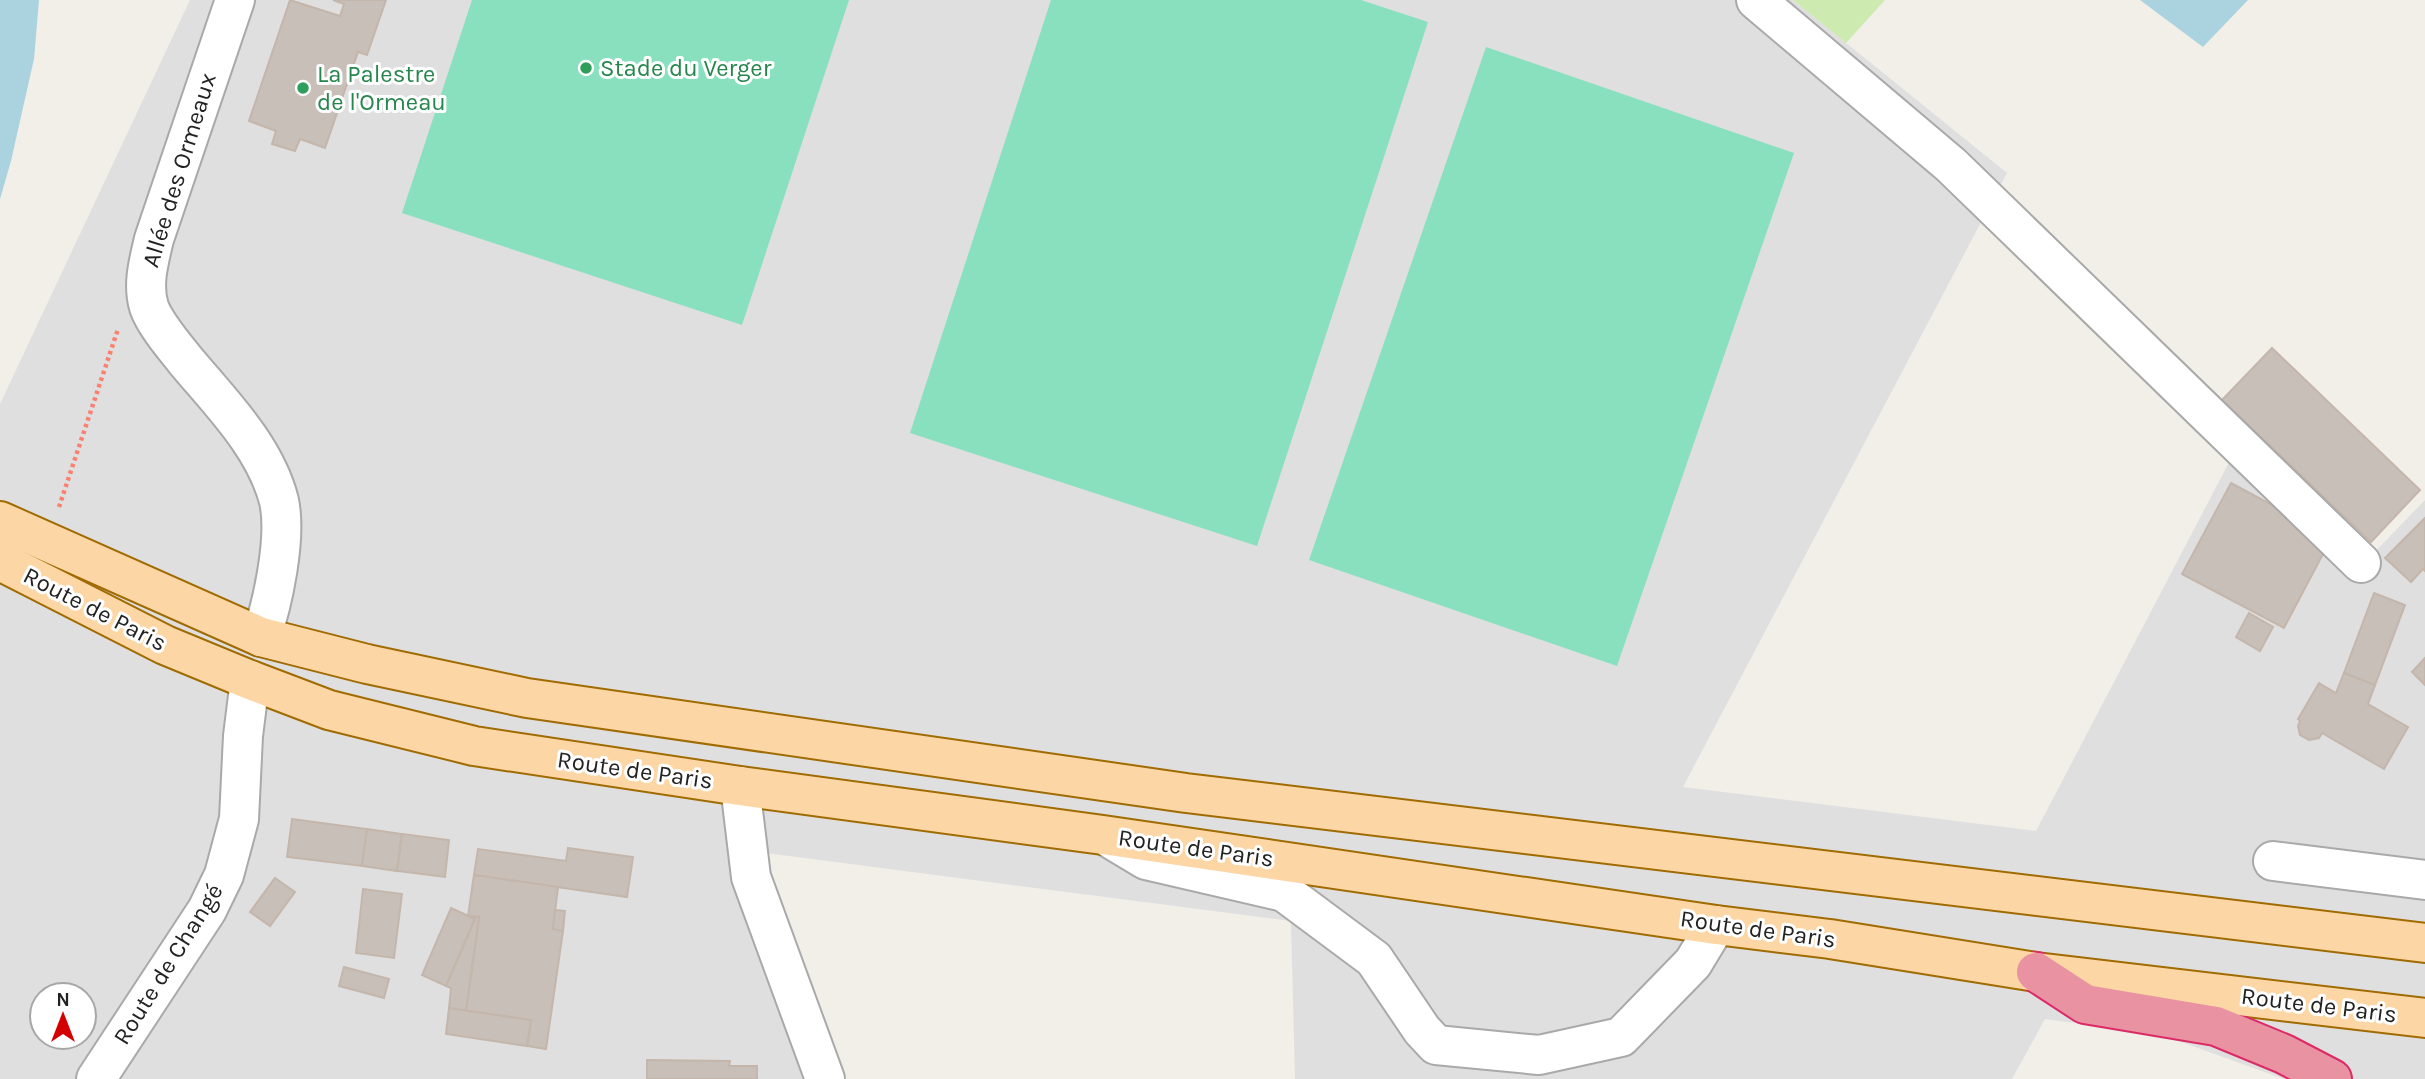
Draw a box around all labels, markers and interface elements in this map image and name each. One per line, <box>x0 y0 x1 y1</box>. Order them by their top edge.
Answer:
place label: Stade du Verger <box>600 54 772 82</box>
place label: La Palestre de l'Ormeau <box>317 60 446 116</box>
marker: Stade du Verger <box>578 60 594 76</box>
street label: Allée des Ormeaux <box>136 70 222 270</box>
marker: La Palestre de l'Ormeau <box>295 80 311 96</box>
street label: Route de Paris <box>19 561 171 657</box>
street label: Route de Paris <box>556 745 714 795</box>
street label: Route de Paris <box>1117 823 1275 873</box>
street label: Route de Changé <box>107 878 229 1050</box>
street label: Route de Paris <box>1679 904 1837 954</box>
north arrow <box>28 981 98 1051</box>
street label: Route de Paris <box>2240 982 2398 1028</box>
text: N <box>56 989 70 1011</box>

